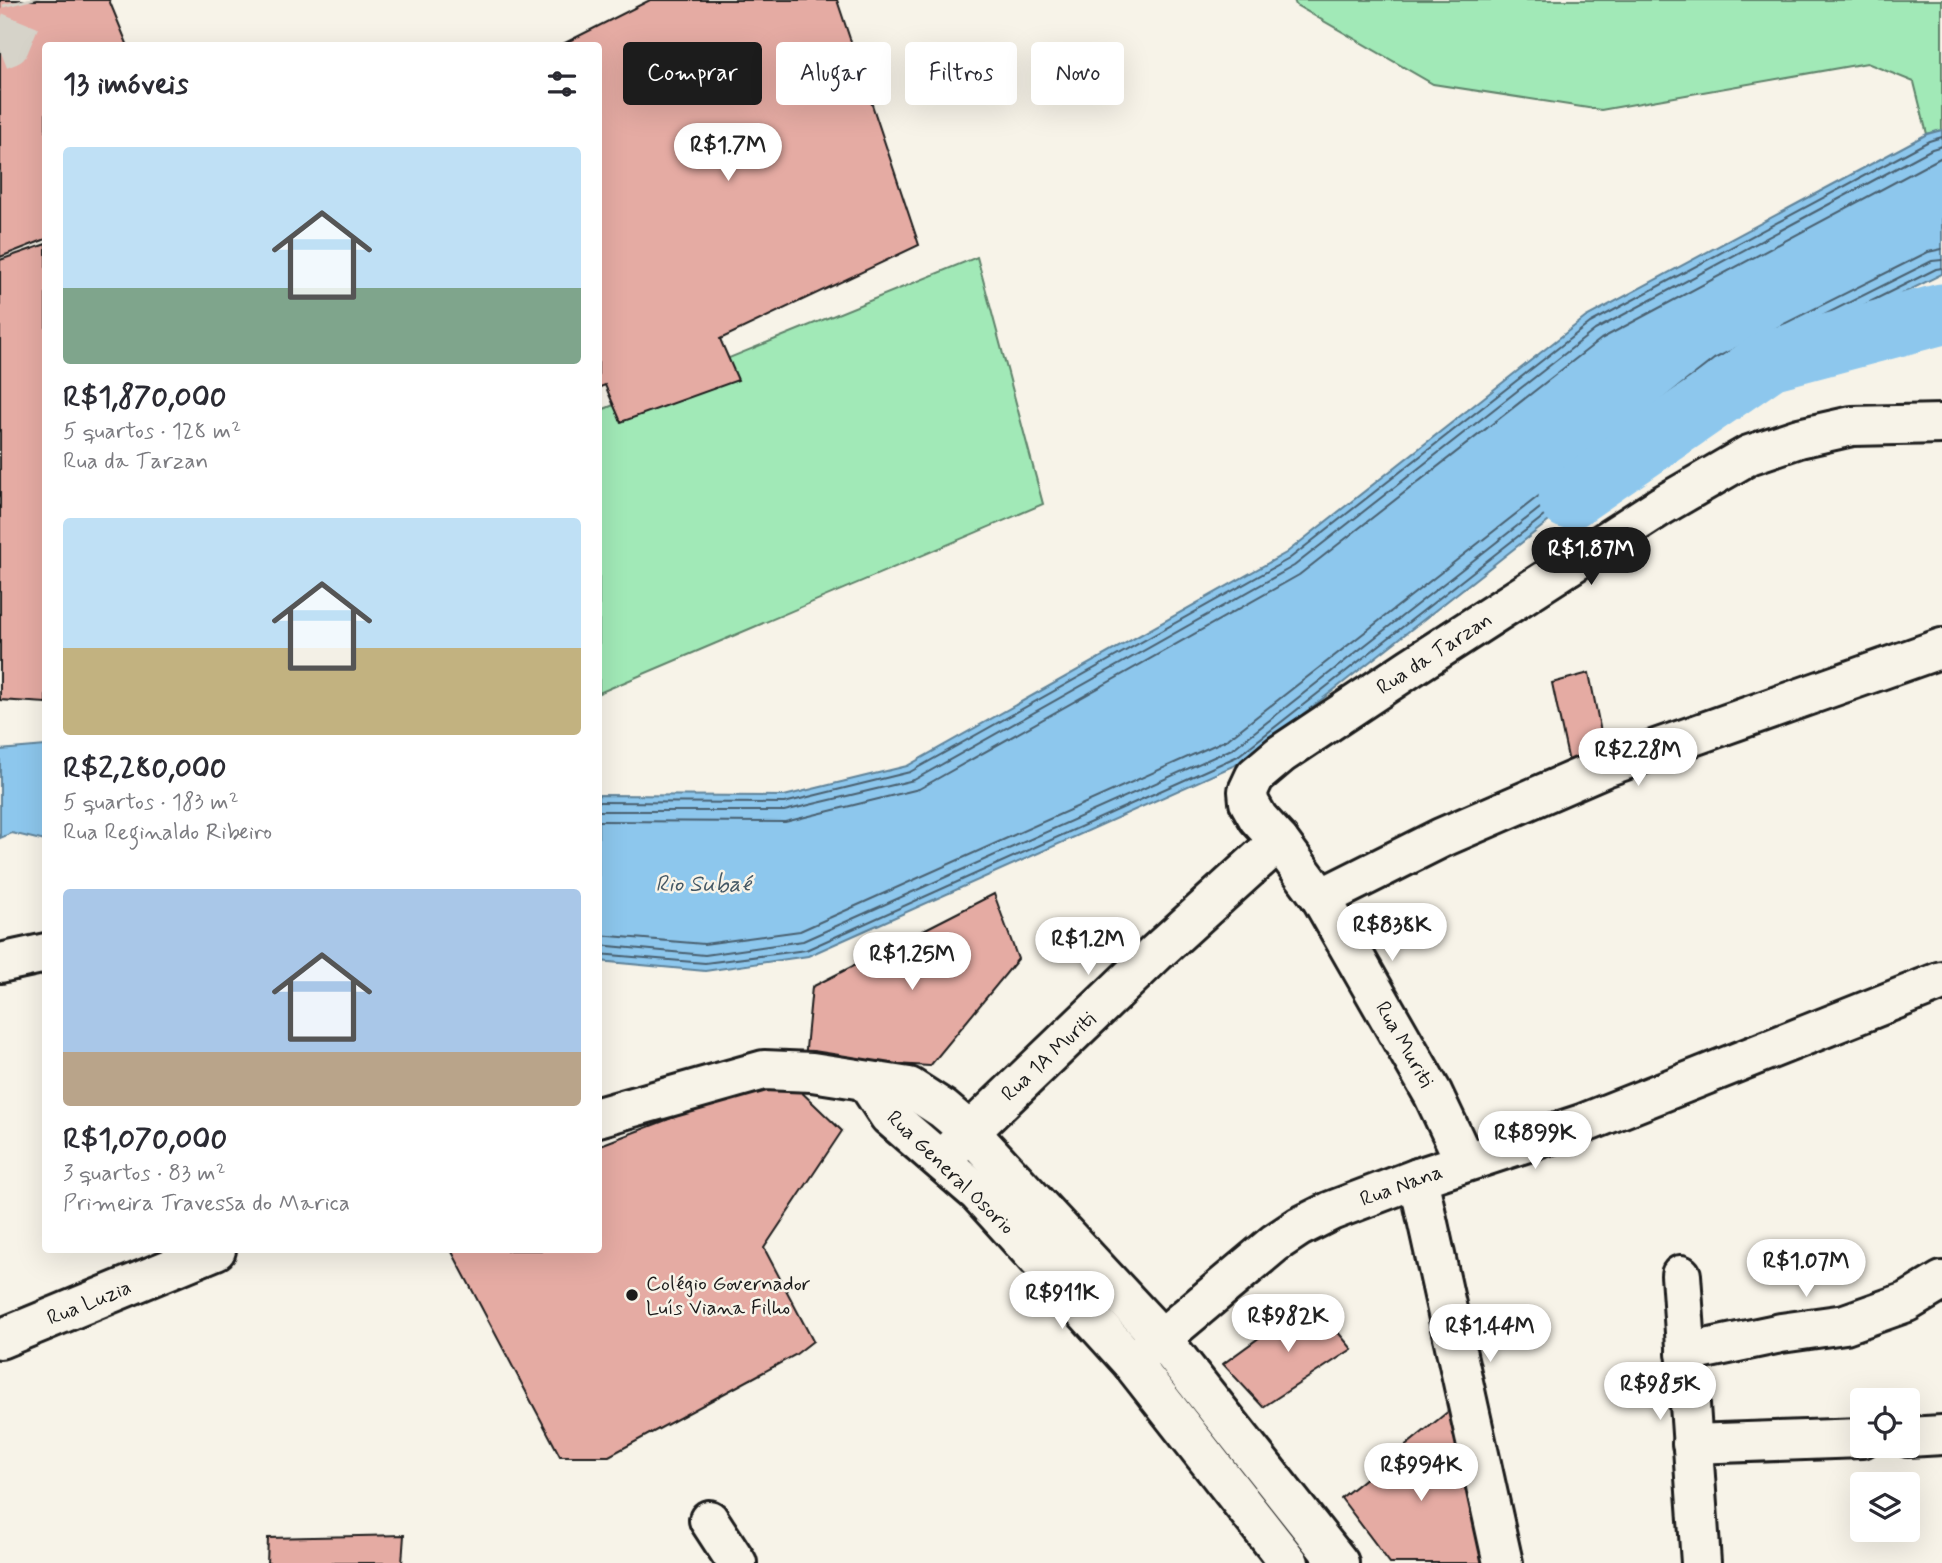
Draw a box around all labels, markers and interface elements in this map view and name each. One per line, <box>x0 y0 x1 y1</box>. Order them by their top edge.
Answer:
chip: Comprar <box>623 42 762 105</box>
chip: Alugar <box>776 42 891 105</box>
chip: Filtros <box>905 42 1017 105</box>
chip: Novo <box>1031 42 1124 105</box>
text: 13 imóveis <box>63 65 189 104</box>
icon: filters <box>543 65 581 103</box>
pin: R$1.7M <box>671 124 785 183</box>
text: R$1.7M <box>690 131 766 161</box>
icon: home <box>259 192 385 318</box>
text: R$1,870,000 <box>63 378 226 417</box>
text: 5 quartos · 128 m² <box>63 417 241 447</box>
text: Rua da Tarzan <box>63 447 208 477</box>
pin: R$1.87M <box>1526 528 1656 587</box>
text: R$1.87M <box>1548 535 1634 565</box>
icon: home <box>259 563 385 689</box>
street label: Rua da Tarzan <box>1371 606 1498 702</box>
pin: R$2.28M <box>1573 728 1703 788</box>
text: R$2.28M <box>1594 736 1682 766</box>
text: R$2,280,000 <box>63 749 227 788</box>
text: 5 quartos · 183 m² <box>63 788 239 818</box>
text: Rua Reginaldo Ribeiro <box>63 818 272 848</box>
water label: Rio Subaé <box>655 870 754 900</box>
pin: R$838K <box>1335 904 1449 963</box>
text: R$838K <box>1353 911 1431 941</box>
pin: R$1.2M <box>1031 918 1145 977</box>
text: R$1.2M <box>1051 925 1125 955</box>
pin: R$1.25M <box>847 932 977 992</box>
icon: home <box>259 934 385 1060</box>
text: R$1.25M <box>869 940 955 970</box>
street label: Rua Muriti <box>1368 996 1440 1093</box>
street label: Rua 1A Muriti <box>995 1006 1102 1108</box>
street label: Rua General Osorio <box>880 1104 1020 1241</box>
pin: R$899K <box>1478 1112 1592 1171</box>
text: R$899K <box>1494 1119 1576 1149</box>
text: R$1,070,000 <box>63 1120 227 1159</box>
street label: Rua Nana <box>1356 1158 1447 1214</box>
text: 3 quartos · 83 m² <box>63 1159 226 1189</box>
text: Primeira Travessa do Marica <box>63 1189 350 1219</box>
pin: R$1.07M <box>1741 1240 1871 1299</box>
text: R$1.07M <box>1763 1247 1849 1277</box>
place label: Colégio Governador Luís Viana Filho <box>646 1270 811 1322</box>
pin: R$911K <box>1005 1272 1119 1331</box>
street label: Rua Luzia <box>43 1273 136 1332</box>
text: R$911K <box>1025 1279 1099 1309</box>
marker: Colégio Governador Luís Viana Filho <box>624 1287 640 1303</box>
pin: R$982K <box>1231 1294 1345 1354</box>
text: R$982K <box>1248 1302 1328 1332</box>
pin: R$1.44M <box>1425 1304 1555 1364</box>
text: R$1.44M <box>1445 1312 1535 1342</box>
pin: R$985K <box>1603 1362 1717 1422</box>
text: R$985K <box>1620 1370 1700 1400</box>
map controls <box>1850 1388 1920 1542</box>
button: locate <box>1850 1388 1920 1458</box>
pin: R$994K <box>1364 1444 1478 1503</box>
text: R$994K <box>1380 1451 1462 1481</box>
button: layers <box>1850 1472 1920 1542</box>

